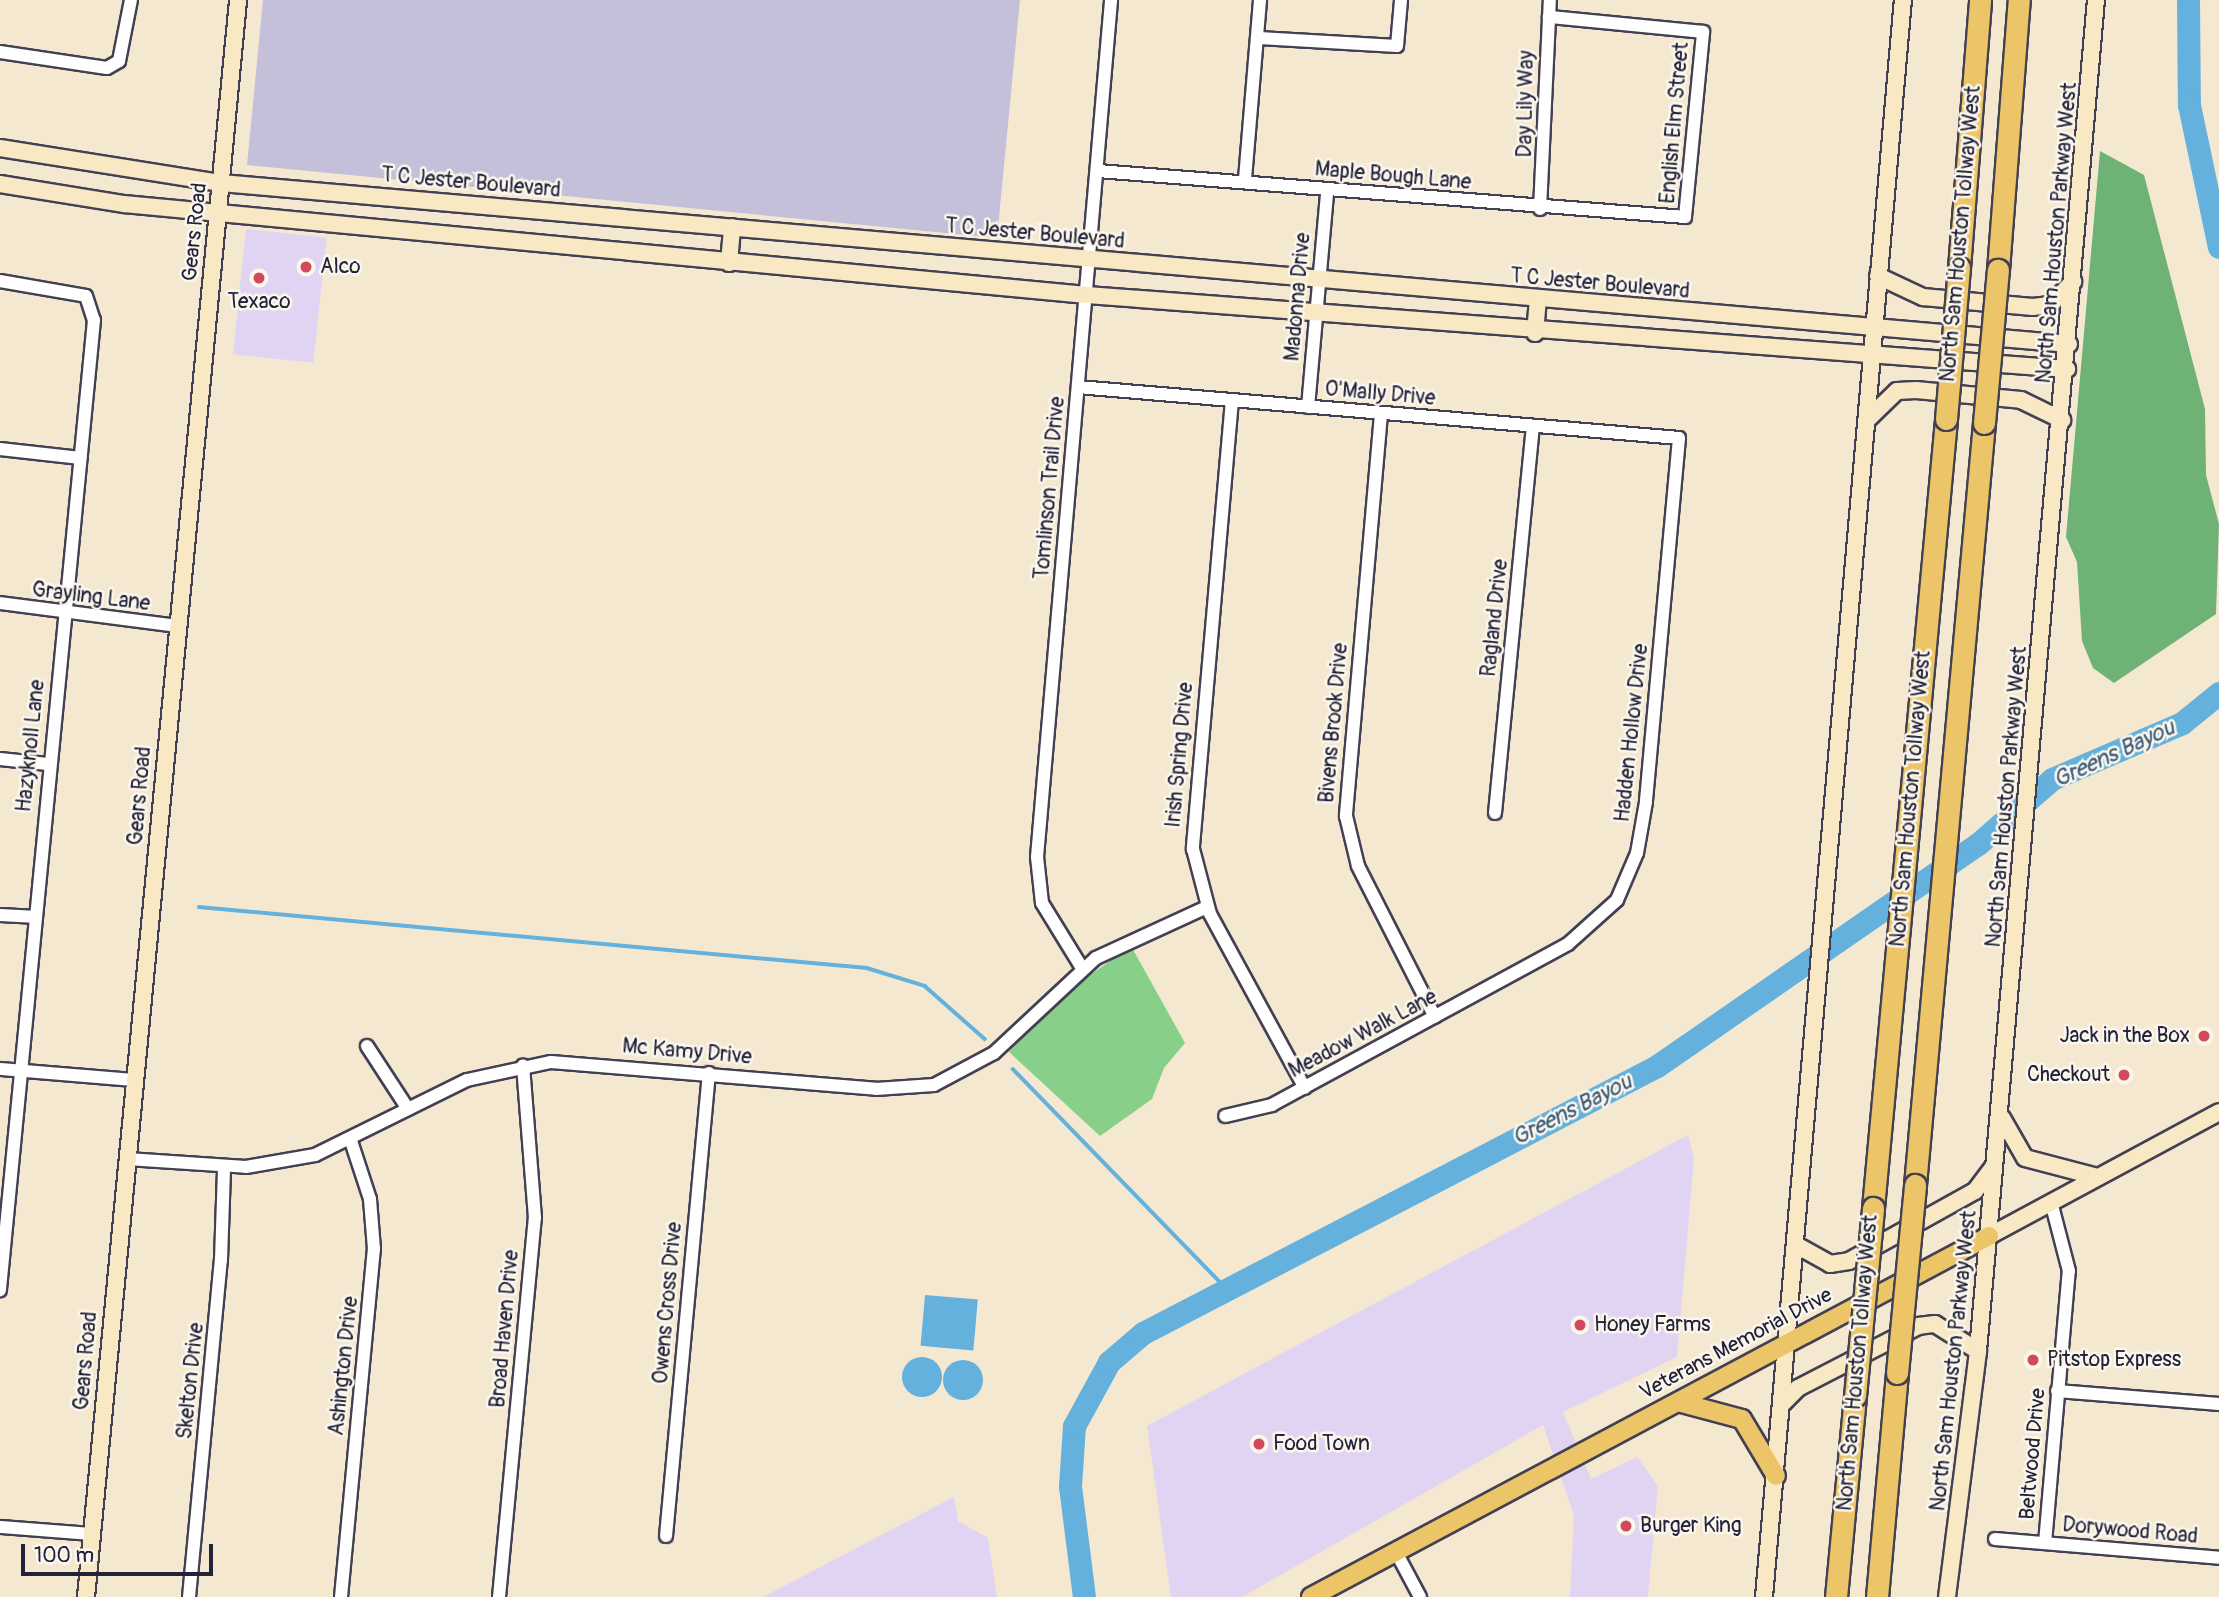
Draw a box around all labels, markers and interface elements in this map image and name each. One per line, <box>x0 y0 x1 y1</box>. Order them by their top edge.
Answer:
street label: English Elm Street <box>1655 41 1695 205</box>
street label: Day Lily Way <box>1512 50 1540 158</box>
street label: North Sam Houston Parkway West <box>2031 82 2083 384</box>
street label: North Sam Houston Tollway West <box>1935 85 1987 383</box>
street label: Maple Bough Lane <box>1314 157 1472 195</box>
street label: T C Jester Boulevard <box>380 163 562 203</box>
street label: Gears Road <box>177 181 213 283</box>
street label: T C Jester Boulevard <box>944 214 1126 254</box>
street label: Madonna Drive <box>1280 232 1316 362</box>
place label: Alco <box>320 254 361 280</box>
marker: Alco <box>298 259 314 275</box>
street label: T C Jester Boulevard <box>1509 264 1691 304</box>
marker: Texaco <box>251 270 267 286</box>
place label: Texaco <box>228 289 290 315</box>
street label: O'Mally Drive <box>1324 377 1436 411</box>
street label: Tomlinson Trail Drive <box>1029 396 1071 580</box>
street label: Ragland Drive <box>1476 558 1514 678</box>
street label: Grayling Lane <box>30 577 152 617</box>
street label: Bivens Brook Drive <box>1314 642 1354 804</box>
street label: Hadden Hollow Drive <box>1610 642 1654 824</box>
street label: North Sam Houston Parkway West <box>1981 646 2033 948</box>
street label: North Sam Houston Tollway West <box>1885 650 1937 948</box>
street label: Hazyknoll Lane <box>12 679 50 813</box>
street label: Irish Spring Drive <box>1161 681 1199 829</box>
water label: Greens Bayou <box>2049 714 2179 794</box>
street label: Gears Road <box>123 746 157 846</box>
street label: Meadow Walk Lane <box>1285 984 1441 1084</box>
place label: Jack in the Box <box>2060 1023 2190 1049</box>
marker: Jack in the Box <box>2196 1028 2212 1044</box>
street label: Mc Kamy Drive <box>621 1034 753 1070</box>
place label: Checkout <box>2027 1062 2110 1088</box>
marker: Checkout <box>2116 1067 2132 1083</box>
water label: Greens Bayou <box>1508 1068 1636 1152</box>
street label: North Sam Houston Parkway West <box>1926 1210 1982 1512</box>
street label: North Sam Houston Tollway West <box>1832 1214 1884 1512</box>
street label: Owens Cross Drive <box>648 1221 688 1385</box>
street label: Broad Haven Drive <box>486 1249 524 1409</box>
street label: Veterans Memorial Drive <box>1635 1283 1837 1405</box>
street label: Ashington Drive <box>324 1295 364 1437</box>
street label: Gears Road <box>69 1311 103 1411</box>
place label: Honey Farms <box>1594 1312 1711 1338</box>
marker: Honey Farms <box>1572 1317 1588 1333</box>
street label: Skelton Drive <box>172 1321 210 1441</box>
place label: Pitstop Express <box>2047 1347 2181 1373</box>
marker: Pitstop Express <box>2025 1352 2041 1368</box>
street label: Beltwood Drive <box>2015 1387 2051 1521</box>
place label: Food Town <box>1273 1431 1370 1457</box>
marker: Food Town <box>1251 1436 1267 1452</box>
place label: Burger King <box>1640 1513 1742 1539</box>
street label: Dorywood Road <box>2061 1513 2199 1549</box>
marker: Burger King <box>1618 1518 1634 1534</box>
scale bar <box>24 1530 217 1574</box>
text: 100 m <box>34 1542 94 1569</box>

